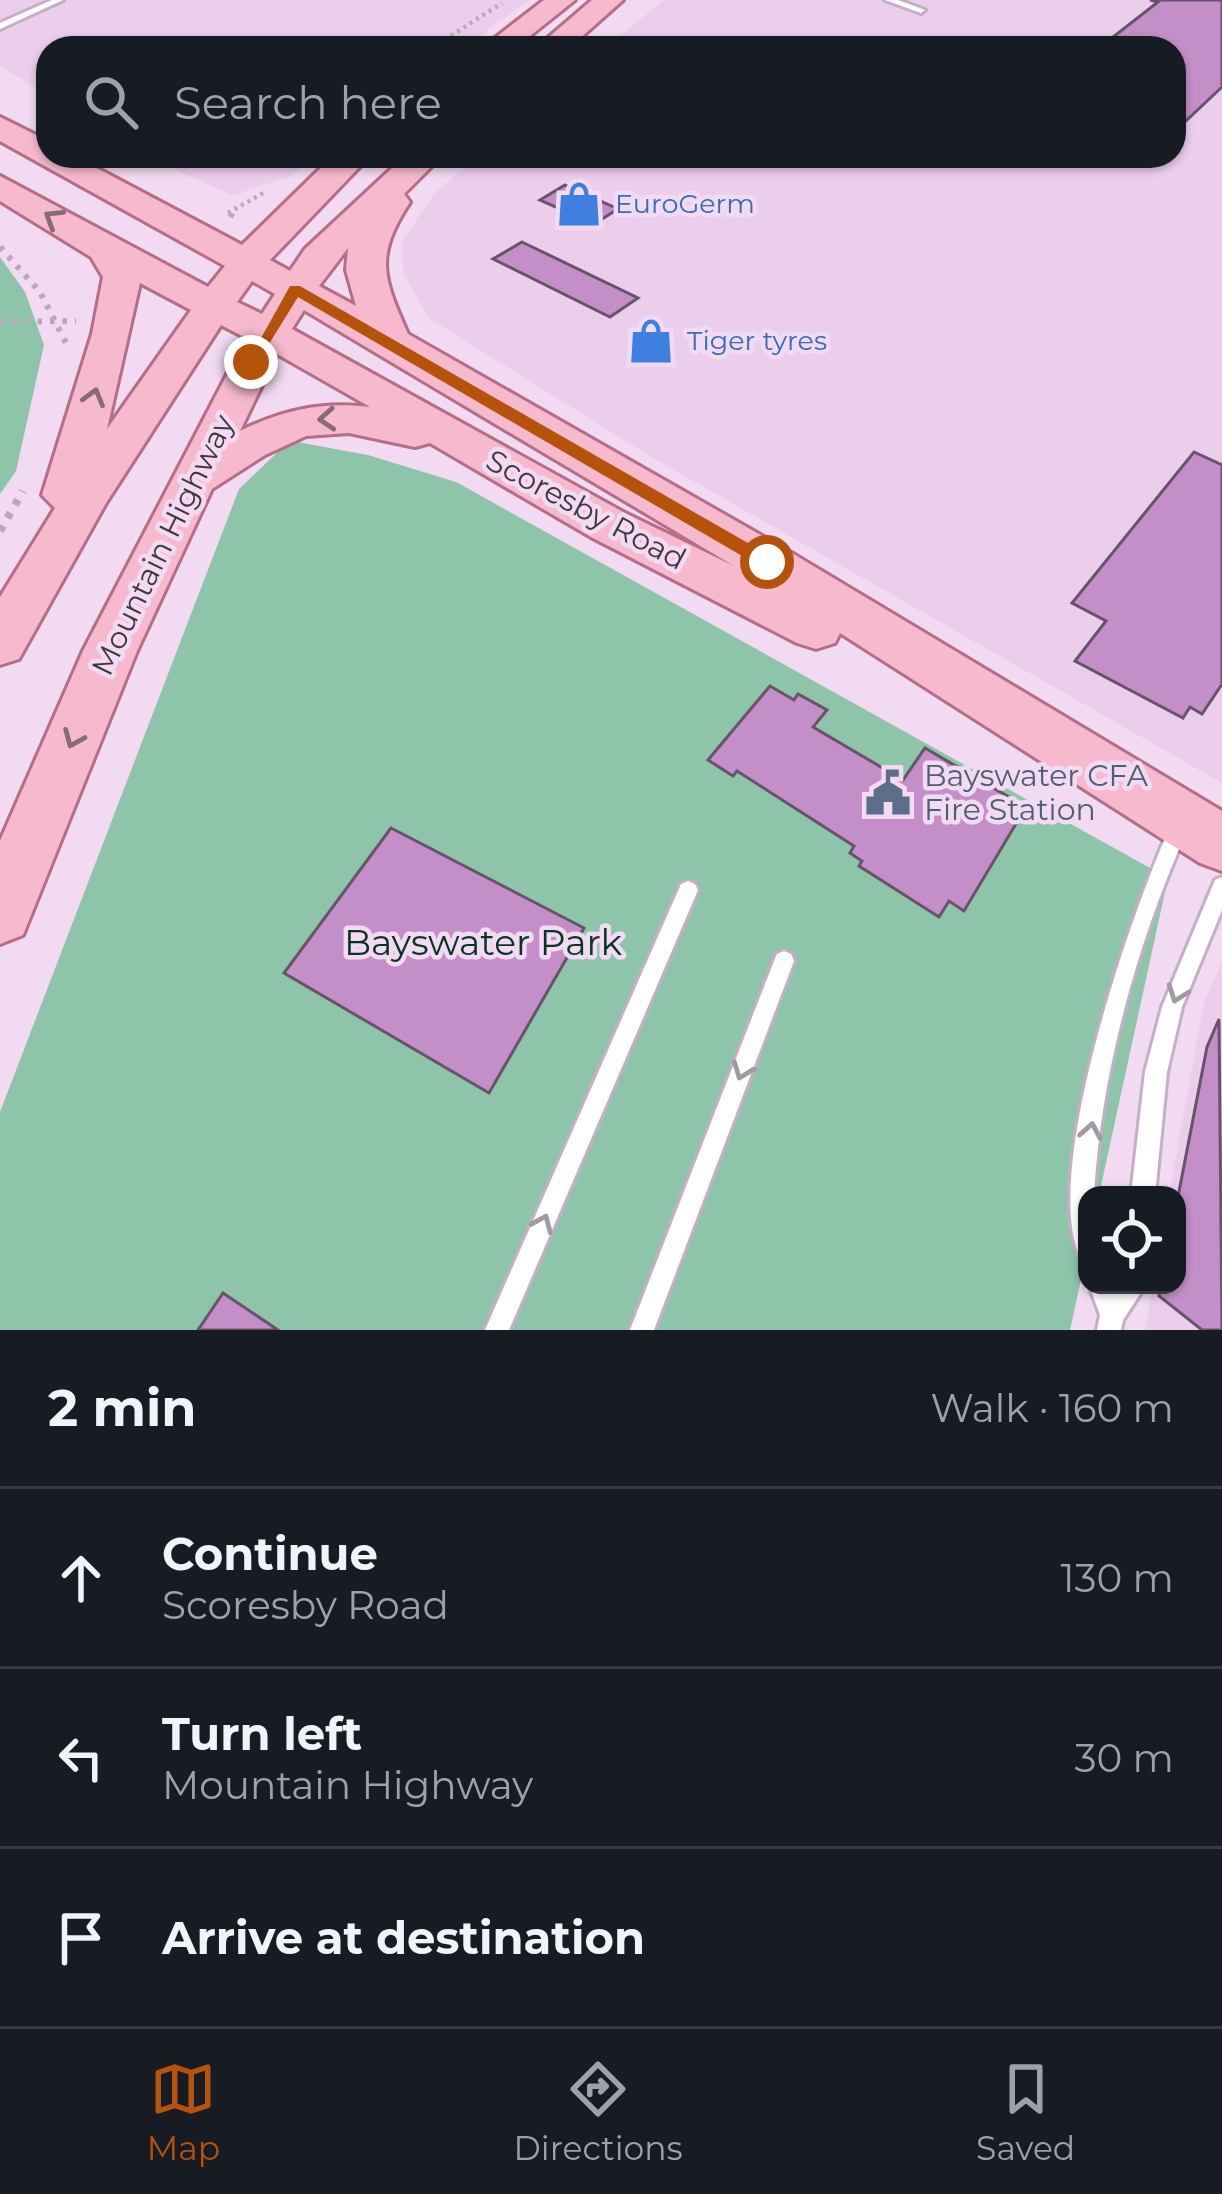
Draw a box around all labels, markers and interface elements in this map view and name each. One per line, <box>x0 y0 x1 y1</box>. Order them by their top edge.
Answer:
search box <box>36 36 1186 168</box>
icon: search <box>78 69 144 135</box>
text: Search here <box>174 75 442 130</box>
shop icon: EuroGerm <box>554 179 604 229</box>
place label: EuroGerm <box>615 187 755 220</box>
one-way arrow <box>44 210 66 232</box>
shop icon: Tiger tyres <box>626 316 676 366</box>
place label: Tiger tyres <box>687 324 827 357</box>
route end <box>224 335 278 389</box>
one-way arrow <box>80 387 105 408</box>
one-way arrow <box>317 405 336 431</box>
street label: Mountain Highway <box>83 408 242 681</box>
street label: Scoresby Road <box>480 441 692 578</box>
route start <box>740 535 794 589</box>
one-way arrow <box>64 726 88 748</box>
place label: Bayswater CFA Fire Station <box>924 757 1149 828</box>
public building icon: Bayswater CFA Fire Station <box>863 768 913 818</box>
park label: Bayswater Park <box>344 920 623 964</box>
one-way arrow <box>1167 983 1192 1004</box>
one-way arrow <box>732 1059 757 1080</box>
one-way arrow <box>1077 1122 1102 1142</box>
map controls <box>1078 1186 1186 1294</box>
button: locate <box>1078 1186 1186 1294</box>
one-way arrow <box>529 1213 553 1235</box>
text: 2 min <box>48 1377 197 1439</box>
text: Walk · 160 m <box>930 1384 1174 1432</box>
text: Continue <box>162 1526 378 1581</box>
icon: ahead <box>48 1545 114 1611</box>
text: 130 m <box>1061 1554 1174 1602</box>
text: Scoresby Road <box>162 1581 449 1629</box>
text: Turn left <box>162 1706 362 1761</box>
icon: left <box>48 1725 114 1791</box>
text: 30 m <box>1075 1734 1174 1782</box>
text: Mountain Highway <box>162 1761 533 1809</box>
icon: arrive <box>48 1905 114 1971</box>
text: Arrive at destination <box>162 1910 645 1965</box>
tab: Map <box>147 2056 220 2168</box>
tab: Directions <box>514 2056 683 2168</box>
tab: Saved <box>976 2056 1075 2168</box>

